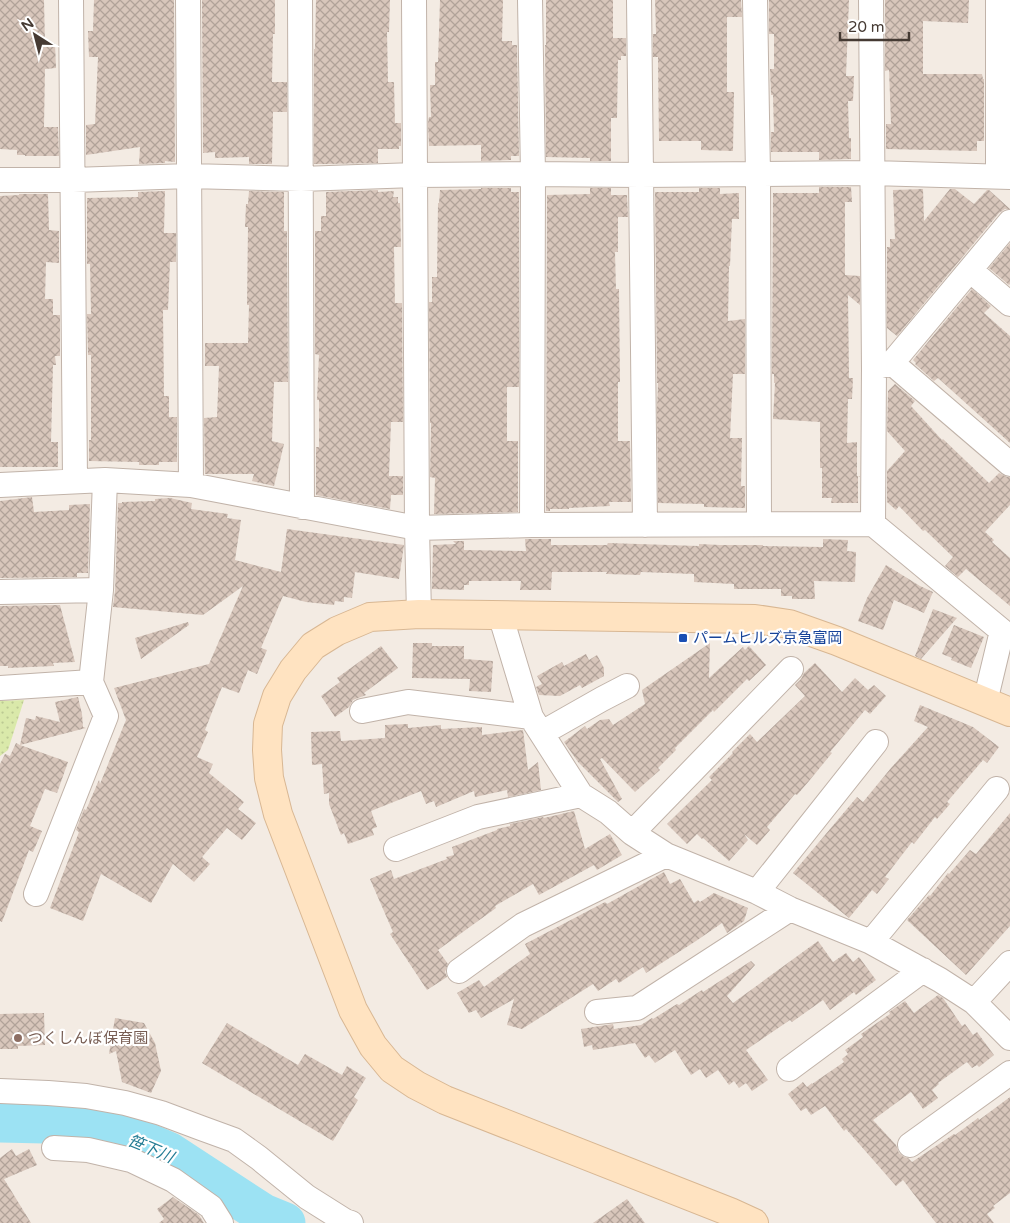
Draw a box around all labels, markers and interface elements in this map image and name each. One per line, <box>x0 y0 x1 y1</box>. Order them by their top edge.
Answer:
north arrow <box>10 10 60 60</box>
scale bar <box>840 10 909 42</box>
text: N <box>18 15 37 35</box>
text: 20 m <box>848 18 885 36</box>
place label: パームヒルズ京急富岡 <box>693 629 843 647</box>
marker: パームヒルズ京急富岡 <box>677 632 689 644</box>
place label: つくしんぼ保育園 <box>28 1029 148 1047</box>
marker: つくしんぼ保育園 <box>12 1032 24 1044</box>
water label: 笹下川 <box>125 1130 178 1168</box>

